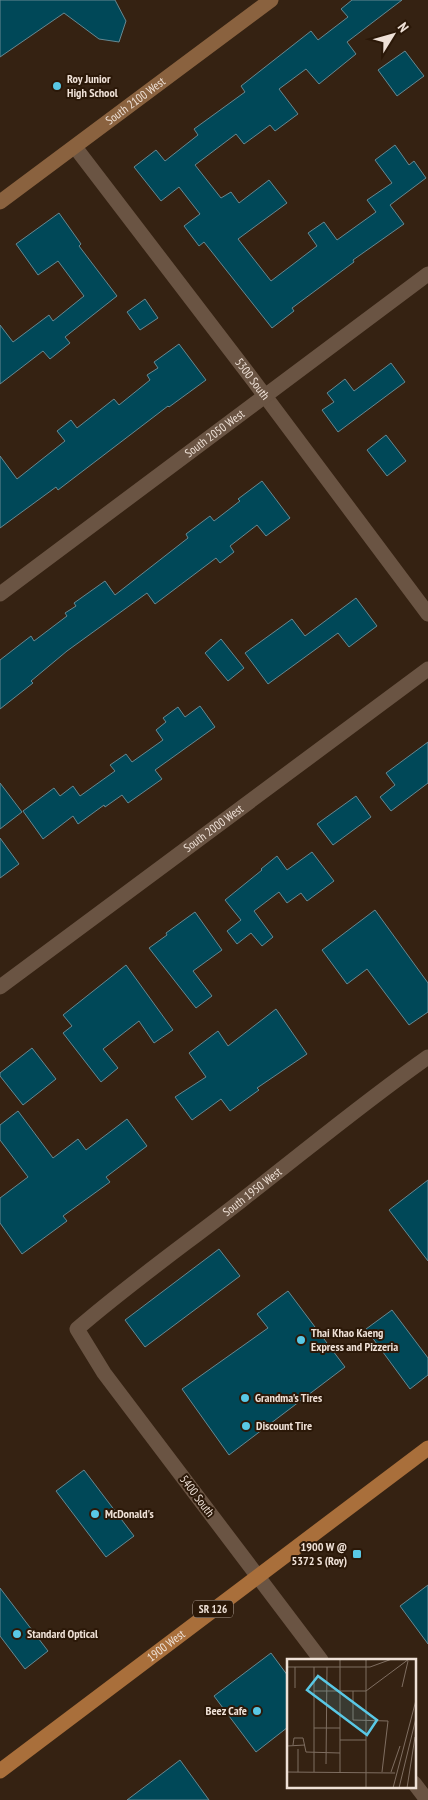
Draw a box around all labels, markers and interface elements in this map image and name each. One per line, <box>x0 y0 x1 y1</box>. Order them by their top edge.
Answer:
north arrow <box>368 10 418 60</box>
text: N <box>394 19 413 36</box>
place label: Roy Junior High School <box>67 71 118 100</box>
street label: South 2100 West <box>102 73 169 128</box>
marker: Roy Junior High School <box>51 80 63 92</box>
street label: 5300 South <box>232 355 273 403</box>
street label: South 2050 West <box>182 406 248 460</box>
street label: South 2000 West <box>180 800 247 855</box>
street label: South 1950 West <box>220 1163 285 1219</box>
place label: Thai Khao Kaeng Express and Pizzeria <box>311 1325 398 1354</box>
marker: Thai Khao Kaeng Express and Pizzeria <box>295 1334 307 1346</box>
place label: Grandma's Tires <box>255 1390 322 1405</box>
marker: Grandma's Tires <box>239 1392 251 1404</box>
place label: Discount Tire <box>256 1418 312 1433</box>
marker: Discount Tire <box>240 1420 252 1432</box>
street label: 5400 South <box>177 1472 218 1519</box>
place label: McDonald's <box>105 1506 154 1521</box>
marker: McDonald's <box>89 1508 101 1520</box>
place label: 1900 W @ 5372 S (Roy) <box>292 1539 347 1568</box>
marker: 1900 W @ 5372 S (Roy) <box>351 1548 363 1560</box>
road number: SR 126 <box>193 1600 233 1618</box>
place label: Standard Optical <box>27 1626 98 1641</box>
street label: 1900 West <box>144 1626 188 1665</box>
marker: Standard Optical <box>11 1628 23 1640</box>
inset map <box>287 1659 416 1788</box>
place label: Beez Cafe <box>206 1703 247 1718</box>
marker: Beez Cafe <box>251 1705 263 1717</box>

